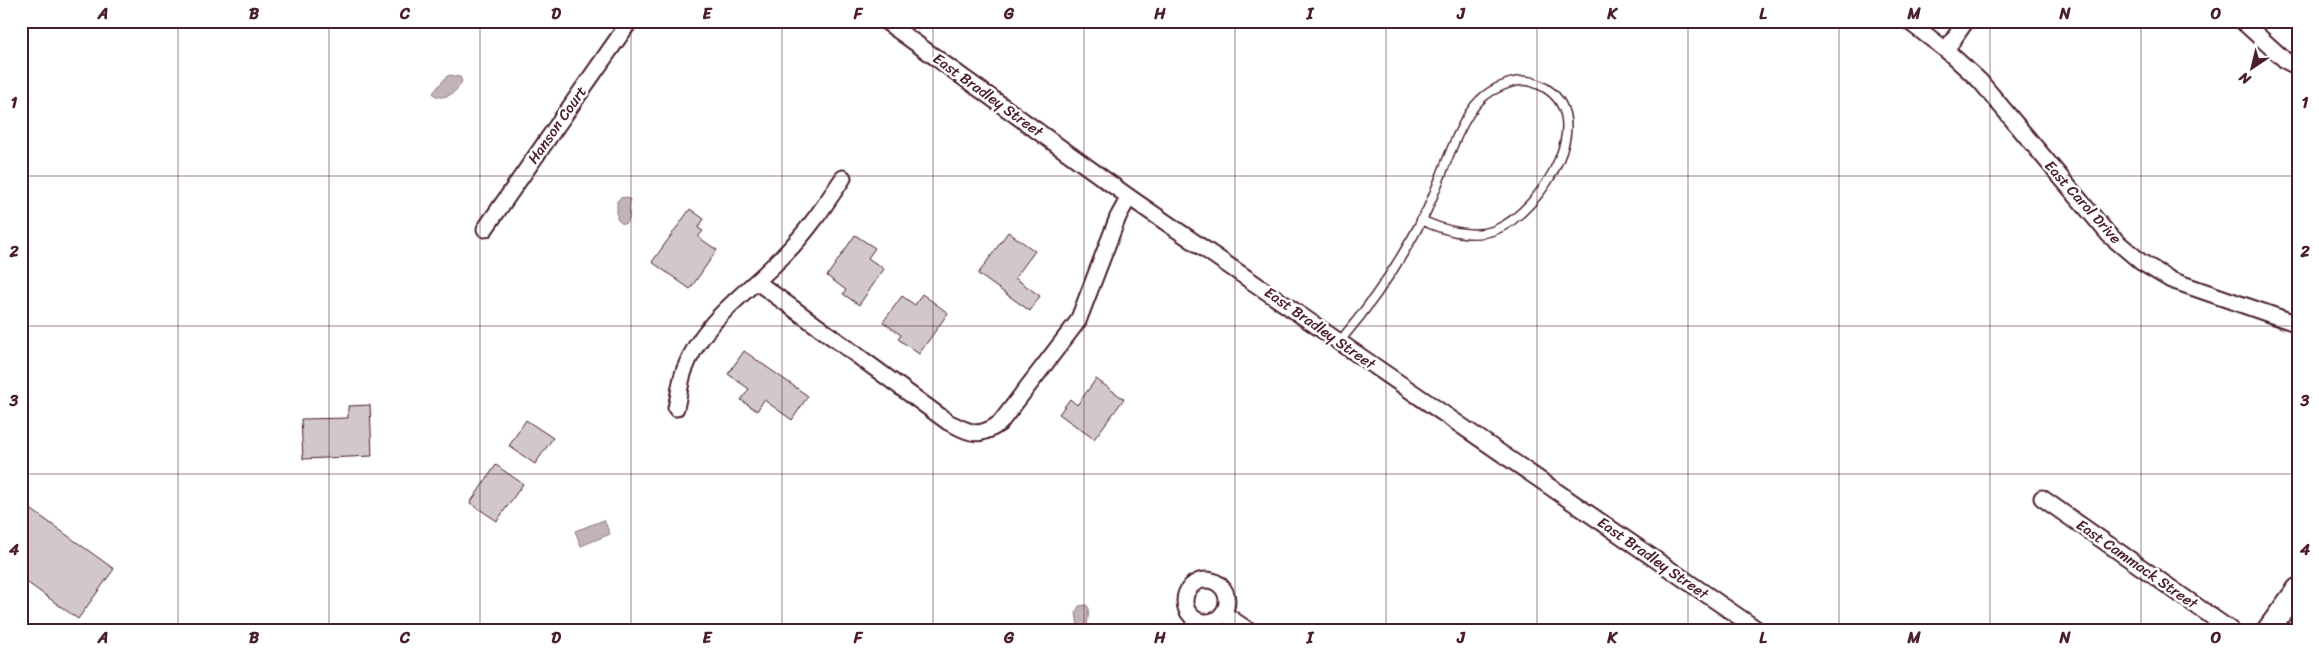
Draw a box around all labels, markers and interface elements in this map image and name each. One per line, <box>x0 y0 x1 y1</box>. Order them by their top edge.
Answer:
text: A <box>97 0 108 28</box>
text: B <box>249 0 260 28</box>
text: C <box>399 0 411 28</box>
text: D <box>551 0 561 28</box>
text: E <box>703 0 713 28</box>
text: F <box>853 0 864 28</box>
text: G <box>1003 0 1015 28</box>
text: H <box>1153 0 1166 28</box>
text: I <box>1306 0 1315 28</box>
text: J <box>1456 0 1466 28</box>
text: K <box>1606 0 1618 28</box>
text: L <box>1759 0 1767 28</box>
text: M <box>1906 0 1921 28</box>
text: N <box>2058 0 2071 28</box>
text: O <box>2210 0 2222 28</box>
north arrow <box>2226 42 2276 92</box>
street label: East Bradley Street <box>927 46 1049 145</box>
text: N <box>2233 65 2257 92</box>
street label: Hanson Court <box>520 80 594 169</box>
text: 1 <box>11 88 18 117</box>
text: 1 <box>2302 88 2309 117</box>
street label: East Carol Drive <box>2038 154 2128 250</box>
text: 2 <box>8 237 19 266</box>
text: 2 <box>2299 237 2310 266</box>
street label: East Bradley Street <box>1259 280 1382 377</box>
text: 3 <box>9 386 19 415</box>
text: 3 <box>2300 386 2310 415</box>
street label: East Bradley Street <box>1592 510 1715 607</box>
street label: East Cammack Street <box>2071 512 2204 616</box>
text: 4 <box>8 535 19 564</box>
text: 4 <box>2299 535 2310 564</box>
text: A <box>97 623 108 651</box>
text: B <box>249 623 260 651</box>
text: C <box>399 623 411 651</box>
text: D <box>551 623 561 651</box>
text: E <box>703 623 713 651</box>
text: F <box>853 623 864 651</box>
text: G <box>1003 623 1015 651</box>
text: H <box>1153 623 1166 651</box>
text: I <box>1306 623 1315 651</box>
text: J <box>1456 623 1466 651</box>
text: K <box>1606 623 1618 651</box>
text: L <box>1759 623 1767 651</box>
text: M <box>1906 623 1921 651</box>
text: N <box>2058 623 2071 651</box>
text: O <box>2210 623 2222 651</box>

